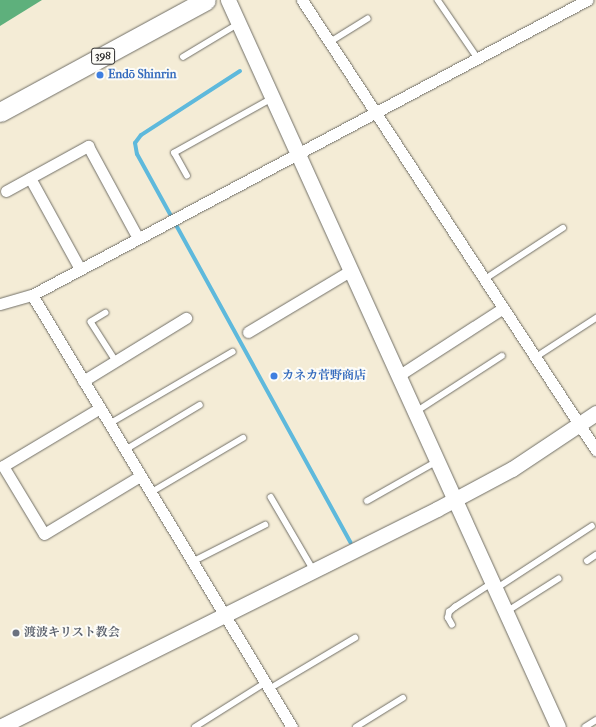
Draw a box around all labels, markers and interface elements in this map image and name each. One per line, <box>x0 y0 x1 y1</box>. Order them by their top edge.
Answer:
road number: 398 <box>91 47 115 65</box>
place label: Endō Shinrin <box>108 68 176 82</box>
marker: Endō Shinrin <box>95 70 105 80</box>
place label: カネカ菅野商店 <box>282 369 366 383</box>
marker: カネカ菅野商店 <box>269 371 279 381</box>
place label: 渡波キリスト教会 <box>24 626 120 640</box>
marker: 渡波キリスト教会 <box>11 628 21 638</box>

